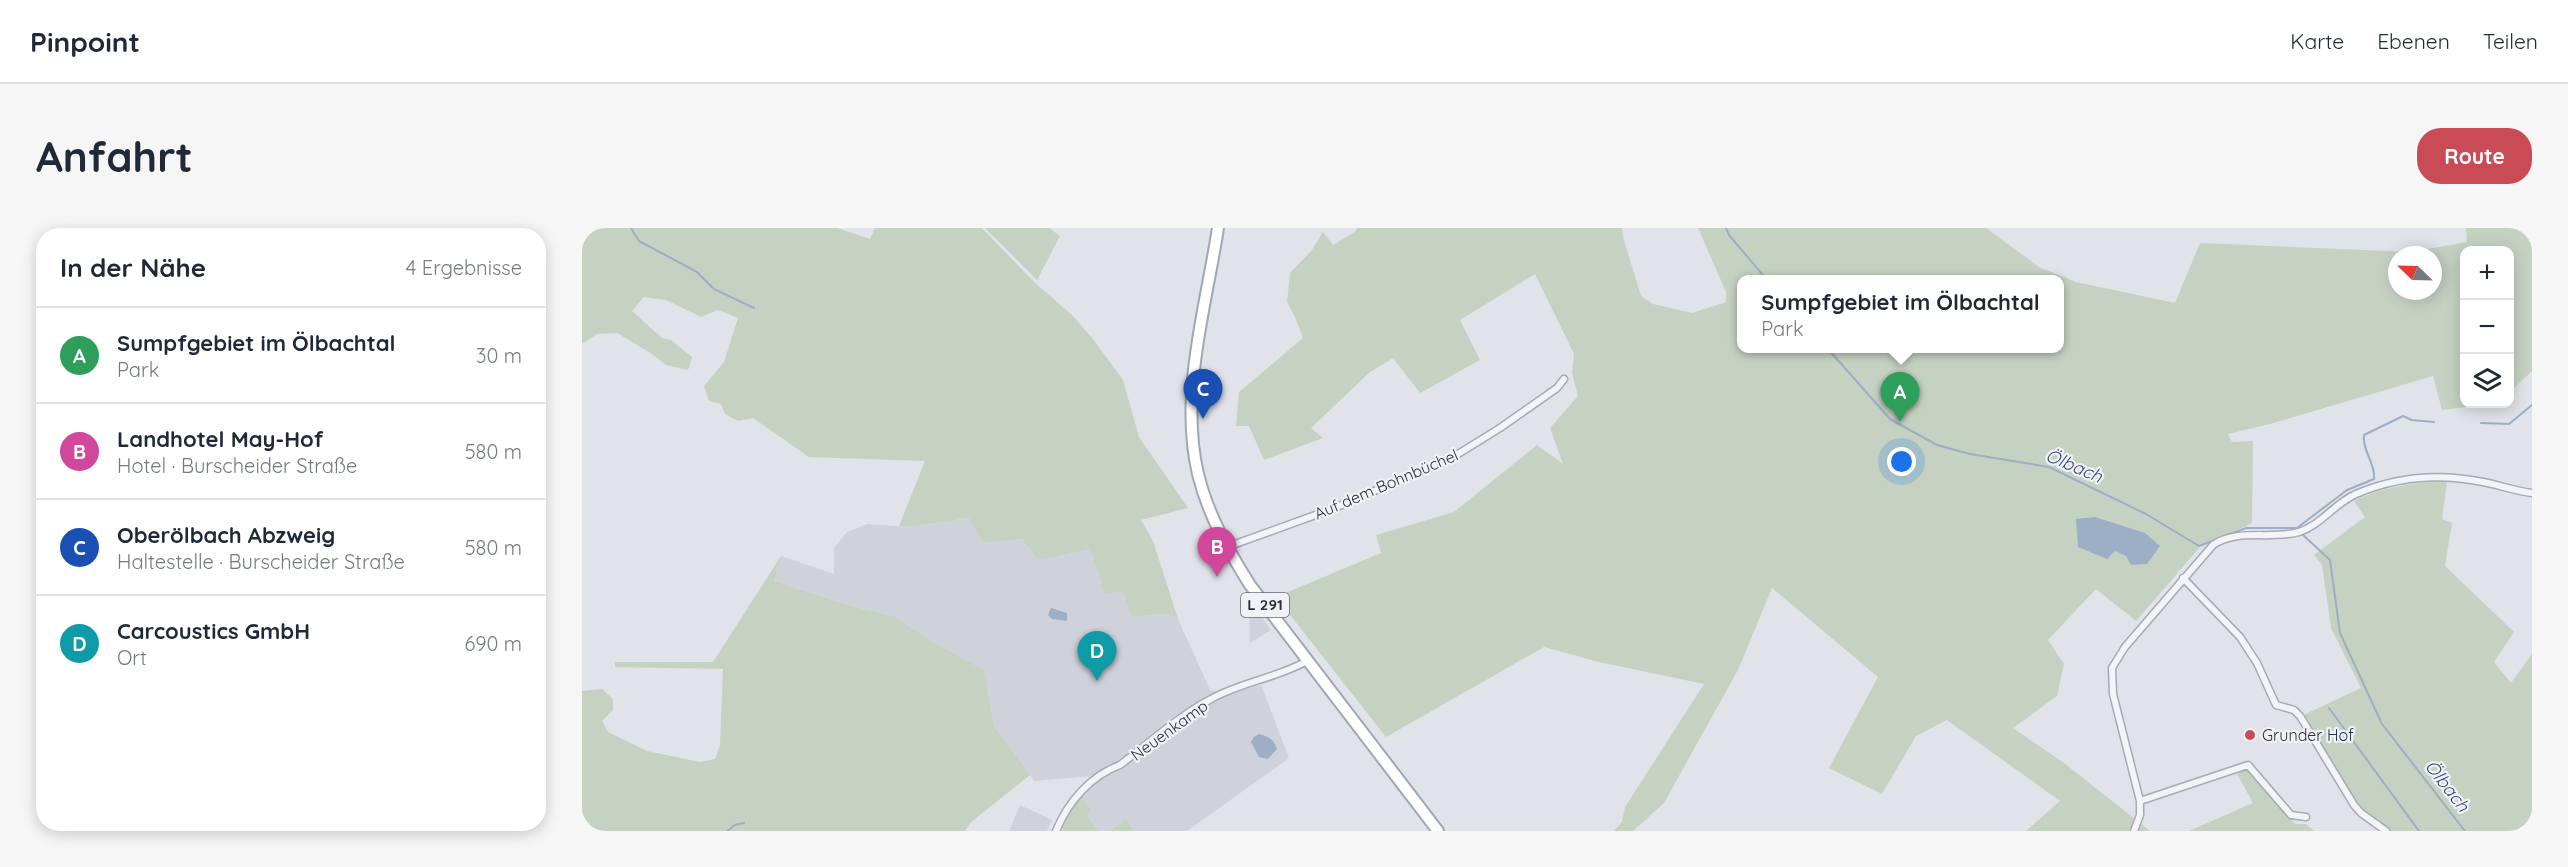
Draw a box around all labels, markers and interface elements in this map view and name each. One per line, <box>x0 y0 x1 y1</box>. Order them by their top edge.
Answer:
text: Pinpoint <box>30 24 140 59</box>
text: Karte <box>2290 28 2344 54</box>
text: Ebenen <box>2377 28 2450 54</box>
text: Teilen <box>2483 28 2538 54</box>
button: Route <box>2417 128 2532 184</box>
text: Anfahrt <box>36 130 193 183</box>
north arrow <box>2388 246 2442 300</box>
map controls <box>2460 246 2514 408</box>
button: + <box>2460 246 2514 300</box>
text: In der Nähe <box>60 251 206 284</box>
text: 4 Ergebnisse <box>406 255 522 280</box>
popup <box>1737 275 2064 353</box>
text: Sumpfgebiet im Ölbachtal <box>1761 288 2040 316</box>
button: − <box>2460 300 2514 354</box>
text: Park <box>1761 316 1804 341</box>
text: Sumpfgebiet im Ölbachtal <box>117 329 395 357</box>
text: A <box>73 343 86 368</box>
text: 30 m <box>476 343 522 368</box>
button: layers <box>2460 354 2514 408</box>
text: Park <box>117 357 159 382</box>
pin: C <box>1184 370 1222 419</box>
pin: A <box>1880 372 1920 422</box>
text: Landhotel May-Hof <box>117 425 323 453</box>
text: B <box>73 439 86 464</box>
text: 580 m <box>465 439 522 464</box>
water label: Ölbach <box>2042 443 2107 488</box>
street label: Auf dem Bohnbüchel <box>1311 445 1461 523</box>
your location <box>1887 447 1916 476</box>
text: Hotel · Burscheider Straße <box>117 453 357 478</box>
text: Oberölbach Abzweig <box>117 521 335 549</box>
pin: B <box>1198 528 1236 577</box>
text: C <box>73 535 86 560</box>
text: 580 m <box>465 535 522 560</box>
text: Haltestelle · Burscheider Straße <box>117 549 405 574</box>
road number: L 291 <box>1241 593 1289 617</box>
text: Carcoustics GmbH <box>117 617 310 645</box>
text: D <box>72 631 87 656</box>
text: 690 m <box>464 631 522 656</box>
pin: D <box>1078 632 1116 681</box>
text: Ort <box>117 645 147 670</box>
street label: Neuenkamp <box>1126 695 1212 765</box>
place label: Grunder Hof <box>2262 725 2354 745</box>
marker: Grunder Hof <box>2243 728 2257 742</box>
water label: Ölbach <box>2420 755 2475 817</box>

